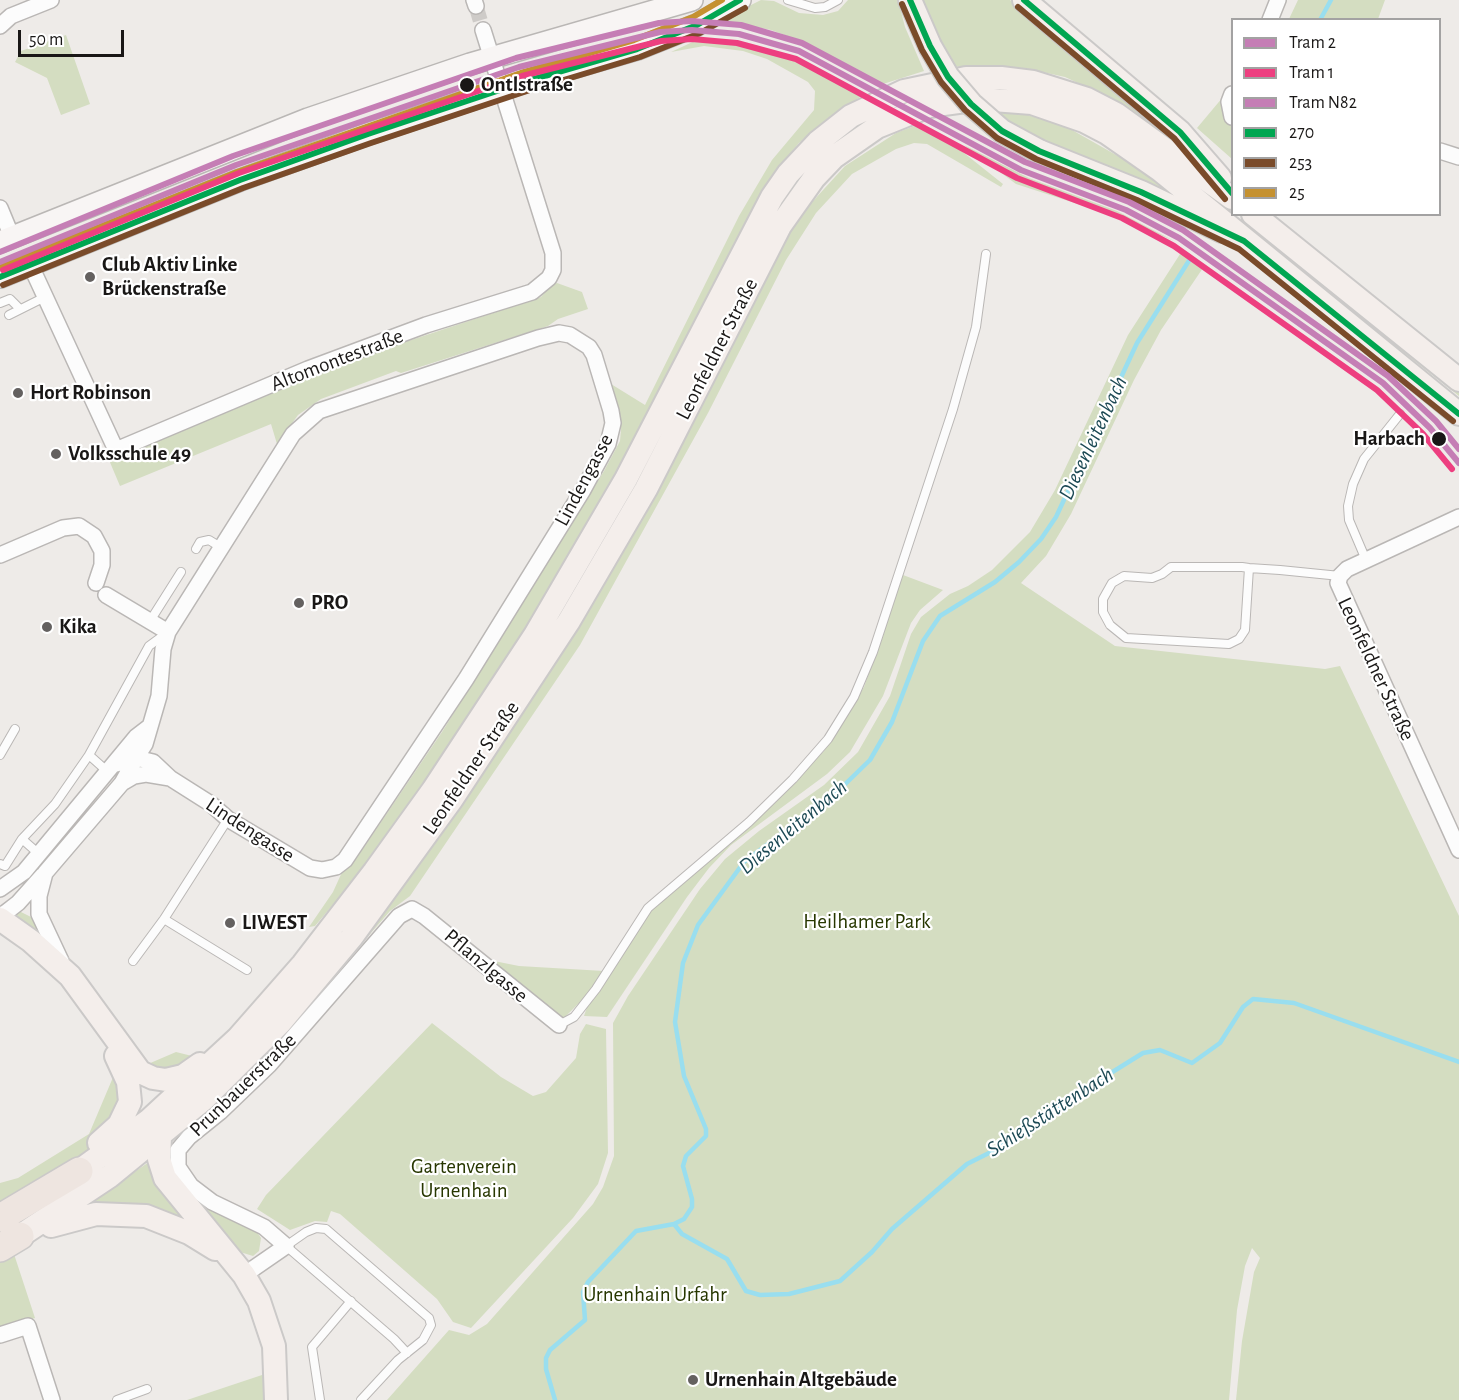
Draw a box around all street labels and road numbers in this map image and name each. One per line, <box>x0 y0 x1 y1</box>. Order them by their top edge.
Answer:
street label: Leonfeldner Straße <box>670 274 764 424</box>
street label: Altomontestraße <box>267 323 407 397</box>
street label: Lindengasse <box>549 430 619 530</box>
street label: Leonfeldner Straße <box>1332 593 1420 745</box>
street label: Leonfeldner Straße <box>417 696 525 840</box>
street label: Lindengasse <box>201 792 299 868</box>
street label: Pflanzlgasse <box>439 924 533 1008</box>
street label: Prunbauerstraße <box>184 1028 302 1142</box>

